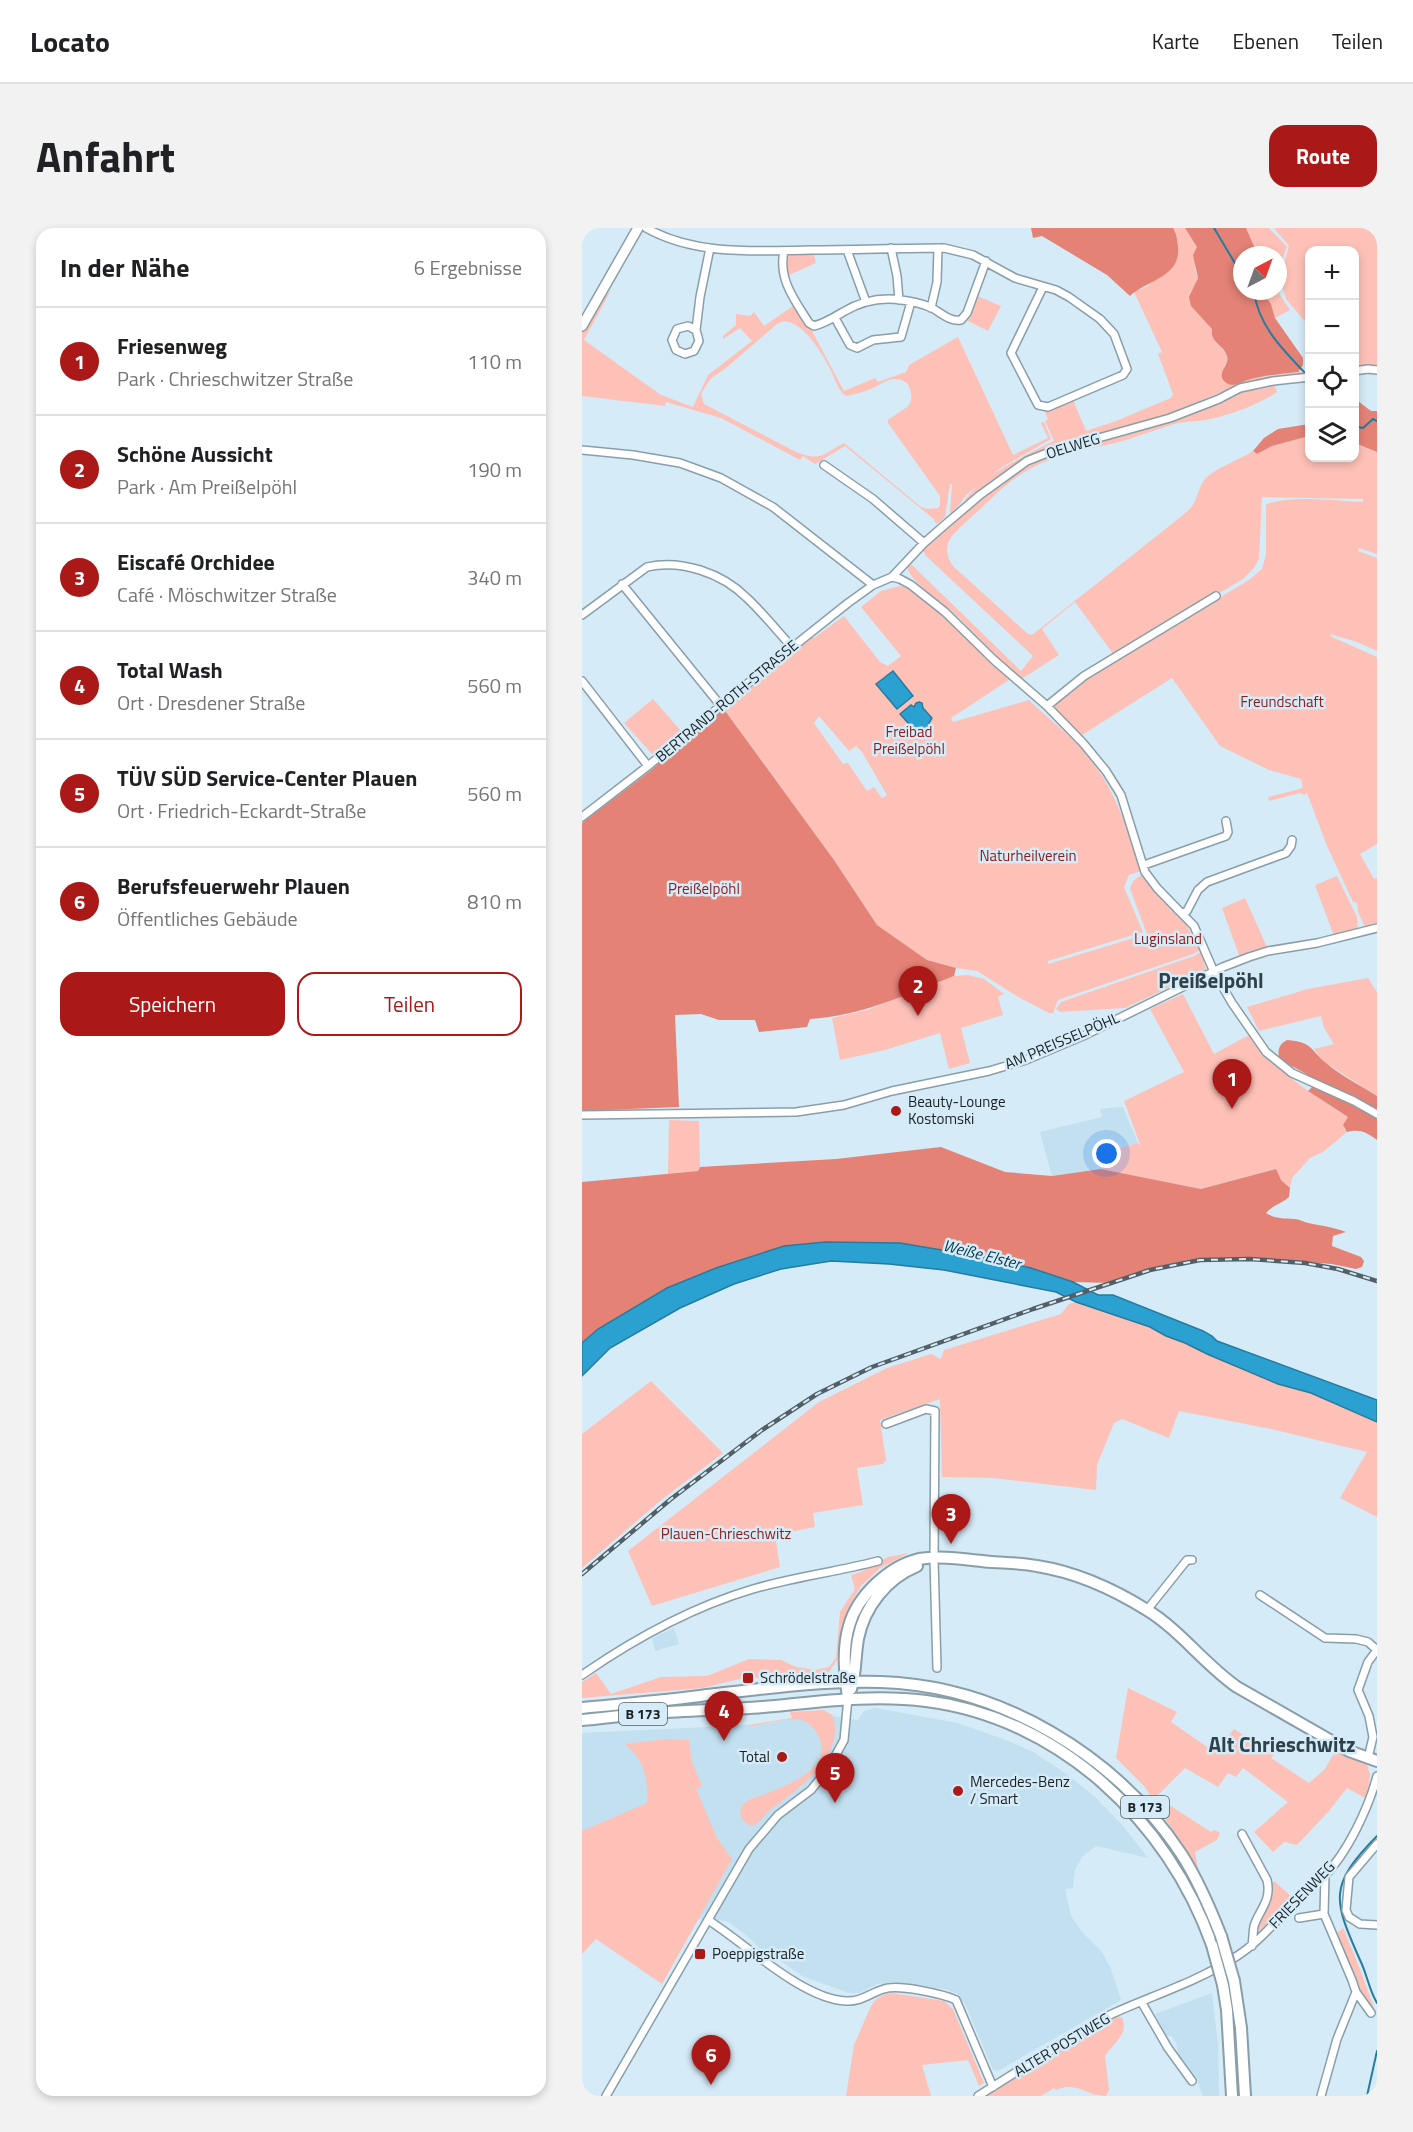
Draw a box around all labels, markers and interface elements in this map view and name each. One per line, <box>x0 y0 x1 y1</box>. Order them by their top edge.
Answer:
text: Locato <box>30 20 110 63</box>
text: Karte <box>1152 25 1199 57</box>
text: Ebenen <box>1232 25 1299 57</box>
text: Teilen <box>1332 25 1383 57</box>
text: Anfahrt <box>36 124 175 188</box>
button: Route <box>1269 125 1377 187</box>
north arrow <box>1233 246 1287 300</box>
map controls <box>1305 246 1359 462</box>
button: + <box>1305 246 1359 300</box>
text: In der Nähe <box>60 248 189 287</box>
text: 6 Ergebnisse <box>414 252 522 283</box>
button: − <box>1305 300 1359 354</box>
text: Friesenweg <box>117 329 227 363</box>
text: 1 <box>74 346 85 377</box>
text: 110 m <box>467 346 522 377</box>
button: locate <box>1305 354 1359 408</box>
text: Park · Chrieschwitzer Straße <box>117 363 353 394</box>
button: layers <box>1305 408 1359 462</box>
street label: OELWEG <box>1043 426 1103 465</box>
text: Schöne Aussicht <box>117 437 273 471</box>
text: 2 <box>74 454 85 485</box>
text: 190 m <box>467 454 522 485</box>
text: Park · Am Preißelpöhl <box>117 471 297 502</box>
text: Eiscafé Orchidee <box>117 545 275 579</box>
text: 3 <box>74 562 85 593</box>
text: 340 m <box>467 562 522 593</box>
text: Café · Möschwitzer Straße <box>117 579 337 610</box>
street label: BERTRAND-ROTH-STRASSE <box>650 634 803 767</box>
text: Total Wash <box>117 653 223 687</box>
text: 4 <box>74 670 85 701</box>
text: 560 m <box>467 670 522 701</box>
text: Ort · Dresdener Straße <box>117 687 305 718</box>
park label: Freundschaft <box>1240 690 1324 713</box>
park label: Freibad Preißelpöhl <box>873 720 945 760</box>
text: TÜV SÜD Service-Center Plauen <box>117 761 417 795</box>
text: 5 <box>74 778 85 809</box>
text: 560 m <box>467 778 522 809</box>
text: Ort · Friedrich-Eckardt-Straße <box>117 795 366 826</box>
park label: Naturheilverein <box>979 844 1077 867</box>
text: Berufsfeuerwehr Plauen <box>117 869 350 903</box>
park label: Preißelpöhl <box>668 877 740 900</box>
text: 6 <box>74 886 85 917</box>
text: 810 m <box>467 886 522 917</box>
text: Öffentliches Gebäude <box>117 903 298 934</box>
park label: Luginsland <box>1134 927 1202 950</box>
district label: Preißelpöhl <box>1158 964 1264 996</box>
pin: 2 <box>898 966 938 1016</box>
button: Speichern <box>60 972 285 1036</box>
button: Teilen <box>297 972 522 1036</box>
street label: AM PREISSELPÖHL <box>1001 1006 1123 1075</box>
pin: 1 <box>1212 1060 1252 1109</box>
place label: Beauty-Lounge Kostomski <box>908 1090 1006 1130</box>
marker: Beauty-Lounge Kostomski <box>889 1104 903 1118</box>
your location <box>1092 1139 1121 1168</box>
water label: Weiße Elster <box>941 1233 1025 1276</box>
pin: 3 <box>932 1494 970 1544</box>
park label: Plauen-Chrieschwitz <box>661 1522 791 1545</box>
place label: Schrödelstraße <box>760 1666 856 1689</box>
marker: Schrödelstraße <box>741 1671 755 1685</box>
pin: 4 <box>704 1692 744 1741</box>
road number: B 173 <box>619 1703 667 1725</box>
district label: Alt Chrieschwitz <box>1208 1728 1356 1760</box>
place label: Total <box>739 1745 770 1768</box>
marker: Total <box>775 1750 789 1764</box>
pin: 5 <box>816 1754 854 1803</box>
place label: Mercedes-Benz / Smart <box>970 1770 1070 1810</box>
marker: Mercedes-Benz / Smart <box>951 1784 965 1798</box>
road number: B 173 <box>1121 1796 1169 1818</box>
street label: FRIESENWEG <box>1263 1856 1340 1934</box>
place label: Poeppigstraße <box>712 1942 804 1965</box>
marker: Poeppigstraße <box>693 1947 707 1961</box>
street label: ALTER POSTWEG <box>1009 2007 1114 2082</box>
pin: 6 <box>692 2036 730 2085</box>

